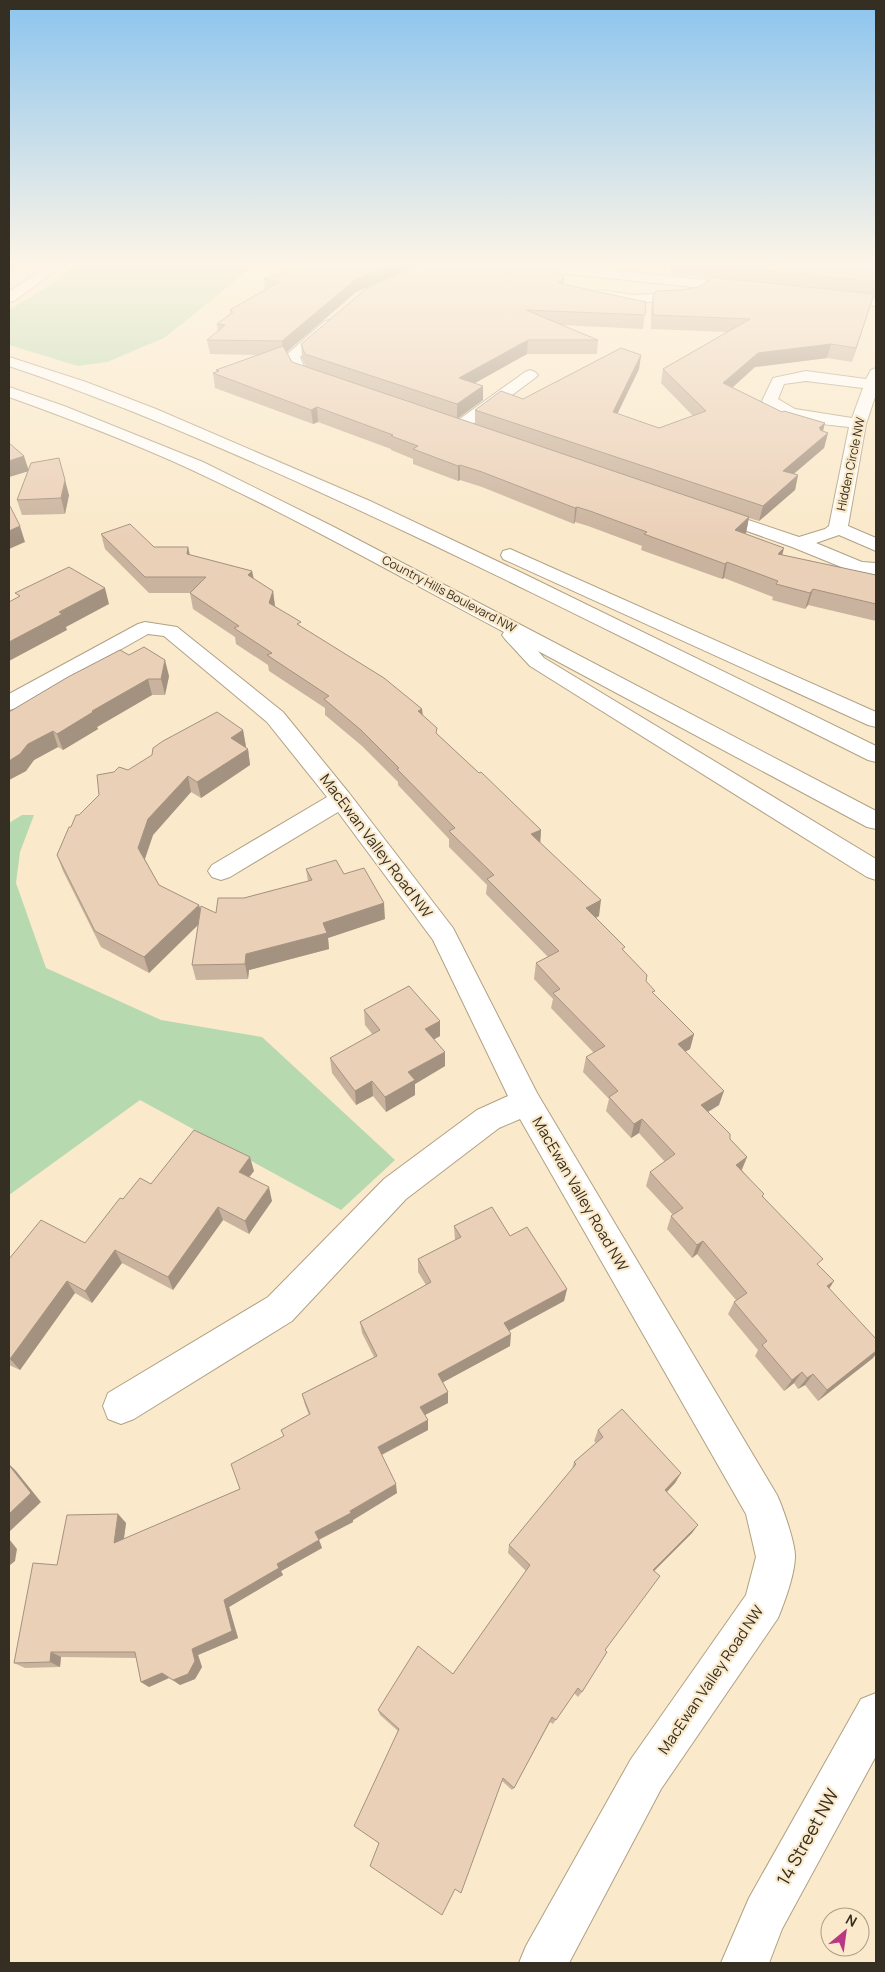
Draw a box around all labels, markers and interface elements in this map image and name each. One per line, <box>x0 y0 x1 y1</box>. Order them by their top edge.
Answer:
street label: Hidden Circle NW <box>832 415 869 512</box>
street label: Country Hills Boulevard NW <box>379 551 520 637</box>
street label: MacEwan Valley Road NW <box>315 769 438 922</box>
street label: MacEwan Valley Road NW <box>528 1113 633 1275</box>
street label: MacEwan Valley Road NW <box>653 1601 768 1758</box>
street label: 14 Street NW <box>771 1784 844 1889</box>
north arrow <box>820 1907 870 1957</box>
text: N <box>843 1909 861 1931</box>

